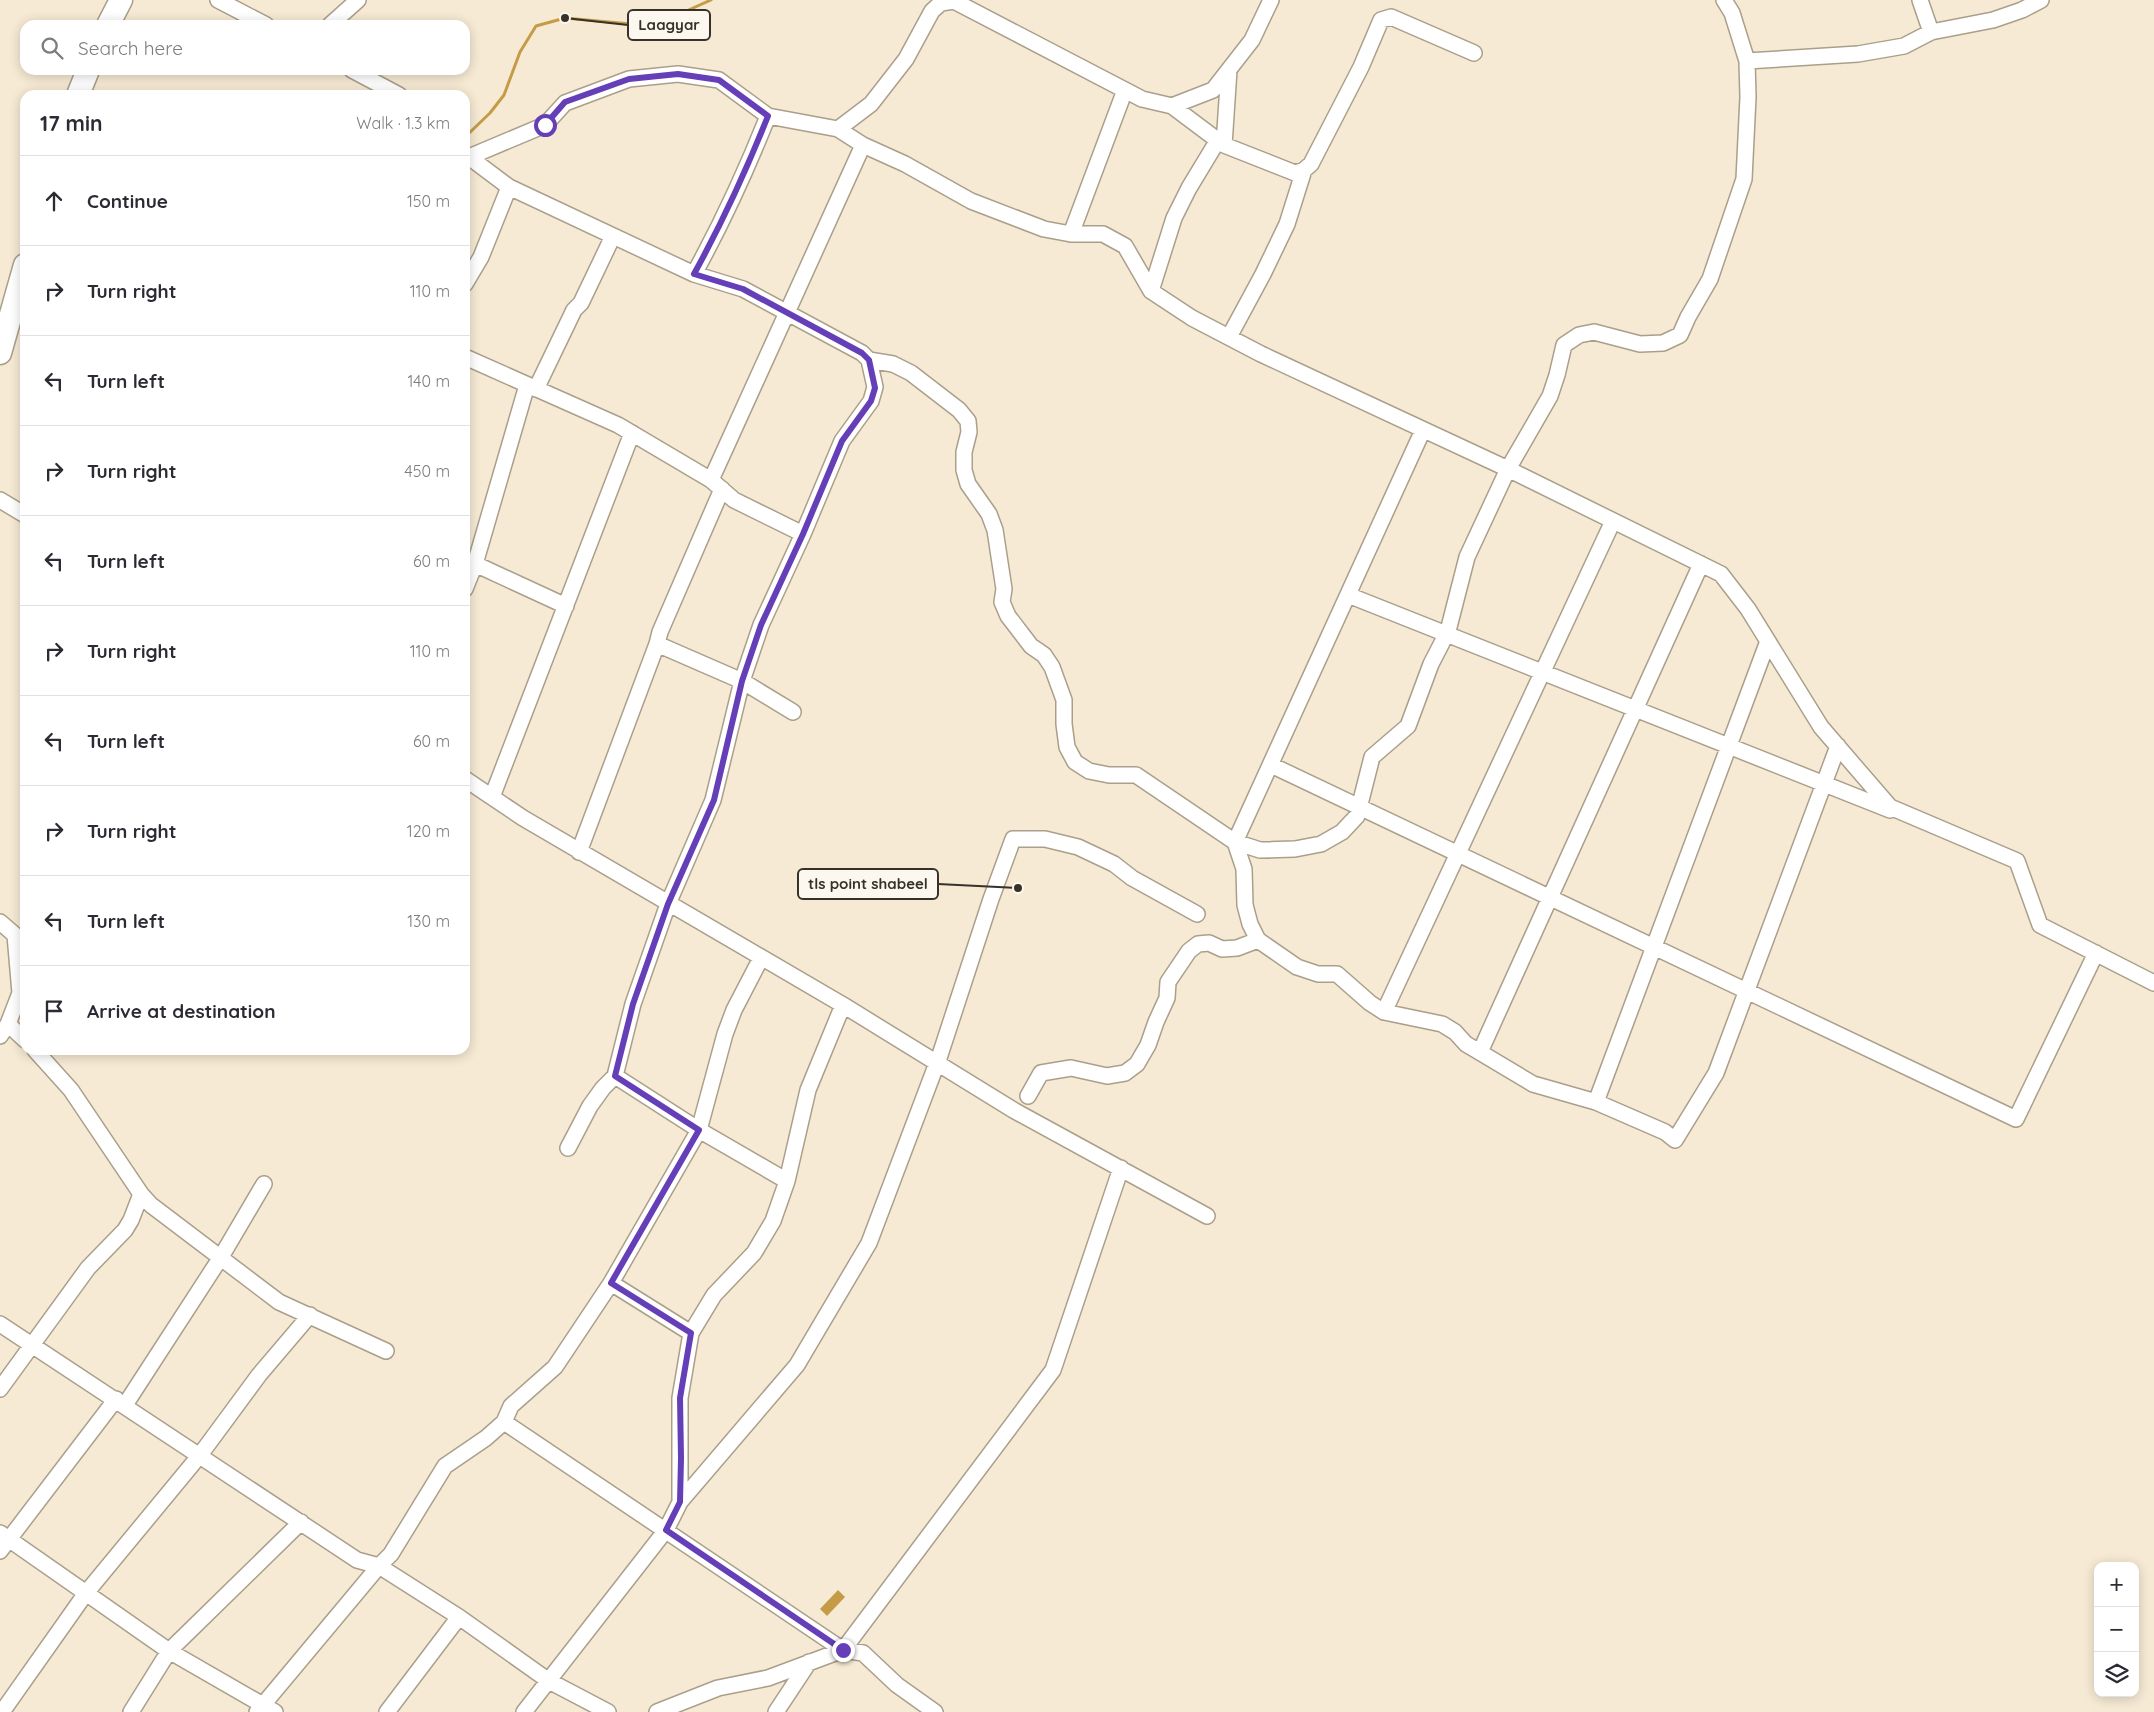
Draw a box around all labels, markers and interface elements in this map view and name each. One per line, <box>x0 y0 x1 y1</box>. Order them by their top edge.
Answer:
callout: Laagyar <box>628 10 710 40</box>
text: Laagyar <box>638 15 700 34</box>
search box <box>20 20 470 75</box>
icon: search <box>38 34 66 62</box>
text: Search here <box>78 36 183 60</box>
text: 17 min <box>40 110 102 136</box>
text: Walk · 1.3 km <box>356 113 450 133</box>
route start <box>534 114 557 137</box>
icon: ahead <box>40 187 68 215</box>
text: Continue <box>87 189 168 213</box>
text: 150 m <box>407 191 450 211</box>
icon: right <box>40 277 68 305</box>
text: Turn right <box>87 279 176 303</box>
text: 110 m <box>410 281 450 301</box>
icon: left <box>40 367 68 395</box>
text: Turn left <box>87 369 165 393</box>
text: 140 m <box>407 371 450 391</box>
icon: right <box>40 457 68 485</box>
text: Turn right <box>87 459 176 483</box>
text: 450 m <box>404 461 450 481</box>
icon: left <box>40 547 68 575</box>
text: Turn left <box>87 549 165 573</box>
text: 60 m <box>413 551 450 571</box>
icon: right <box>40 637 68 665</box>
text: Turn right <box>87 639 176 663</box>
text: 110 m <box>410 641 450 661</box>
icon: left <box>40 727 68 755</box>
text: Turn left <box>87 729 165 753</box>
text: 60 m <box>413 731 450 751</box>
icon: right <box>40 817 68 845</box>
text: Turn right <box>87 819 176 843</box>
text: 120 m <box>407 821 450 841</box>
callout: tls point shabeel <box>798 869 938 899</box>
text: tls point shabeel <box>808 874 928 893</box>
icon: left <box>40 907 68 935</box>
text: Turn left <box>87 909 165 933</box>
text: 130 m <box>407 911 450 931</box>
icon: arrive <box>40 997 68 1025</box>
text: Arrive at destination <box>87 999 276 1023</box>
map controls <box>2094 1562 2139 1697</box>
button: + <box>2094 1562 2139 1607</box>
button: − <box>2094 1607 2139 1652</box>
route end <box>832 1639 855 1662</box>
button: layers <box>2094 1652 2139 1697</box>

